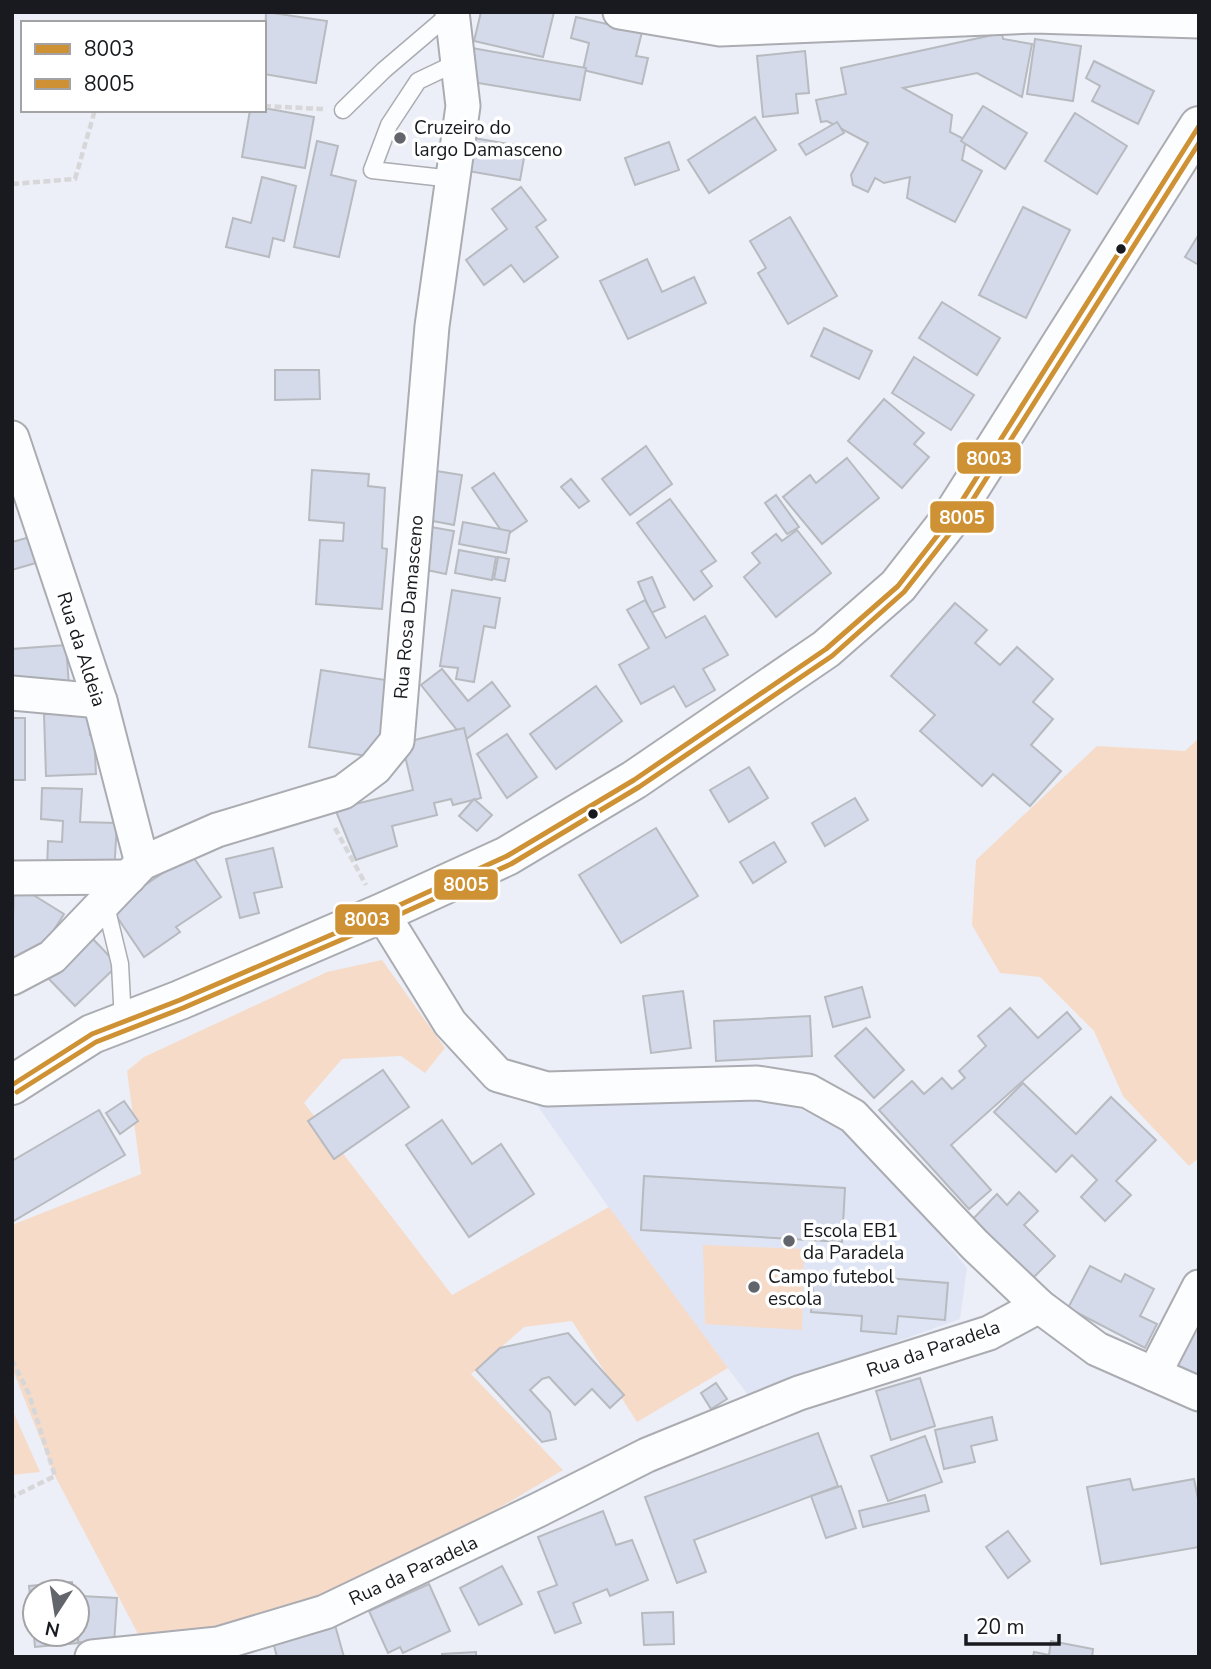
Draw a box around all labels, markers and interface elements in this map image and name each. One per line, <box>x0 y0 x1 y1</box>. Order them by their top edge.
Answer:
legend <box>21 21 266 112</box>
text: 8003 <box>84 35 134 63</box>
text: 8005 <box>84 70 134 98</box>
place label: Cruzeiro do largo Damasceno <box>414 115 563 163</box>
marker: Cruzeiro do largo Damasceno <box>392 130 408 146</box>
unlabelled marker <box>1114 242 1128 256</box>
line badge: 8003 <box>956 441 1022 475</box>
text: 8003 <box>966 446 1012 472</box>
line badge: 8005 <box>929 500 995 534</box>
text: 8005 <box>939 505 985 531</box>
street label: Rua Rosa Damasceno <box>388 514 430 700</box>
street label: Rua da Aldeia <box>50 589 112 710</box>
unlabelled marker <box>586 807 600 821</box>
line badge: 8005 <box>433 868 499 901</box>
text: 8005 <box>443 872 489 898</box>
line badge: 8003 <box>334 903 401 936</box>
text: 8003 <box>344 907 390 933</box>
place label: Escola EB1 da Paradela <box>803 1218 904 1266</box>
marker: Escola EB1 da Paradela <box>781 1233 797 1249</box>
place label: Campo futebol escola <box>768 1264 895 1312</box>
marker: Campo futebol escola <box>746 1279 762 1295</box>
street label: Rua da Paradela <box>863 1314 1004 1384</box>
street label: Rua da Paradela <box>345 1530 482 1612</box>
north arrow <box>21 1578 91 1648</box>
scale bar <box>966 1602 1059 1646</box>
text: 20 m <box>976 1613 1025 1641</box>
text: N <box>43 1614 62 1643</box>

